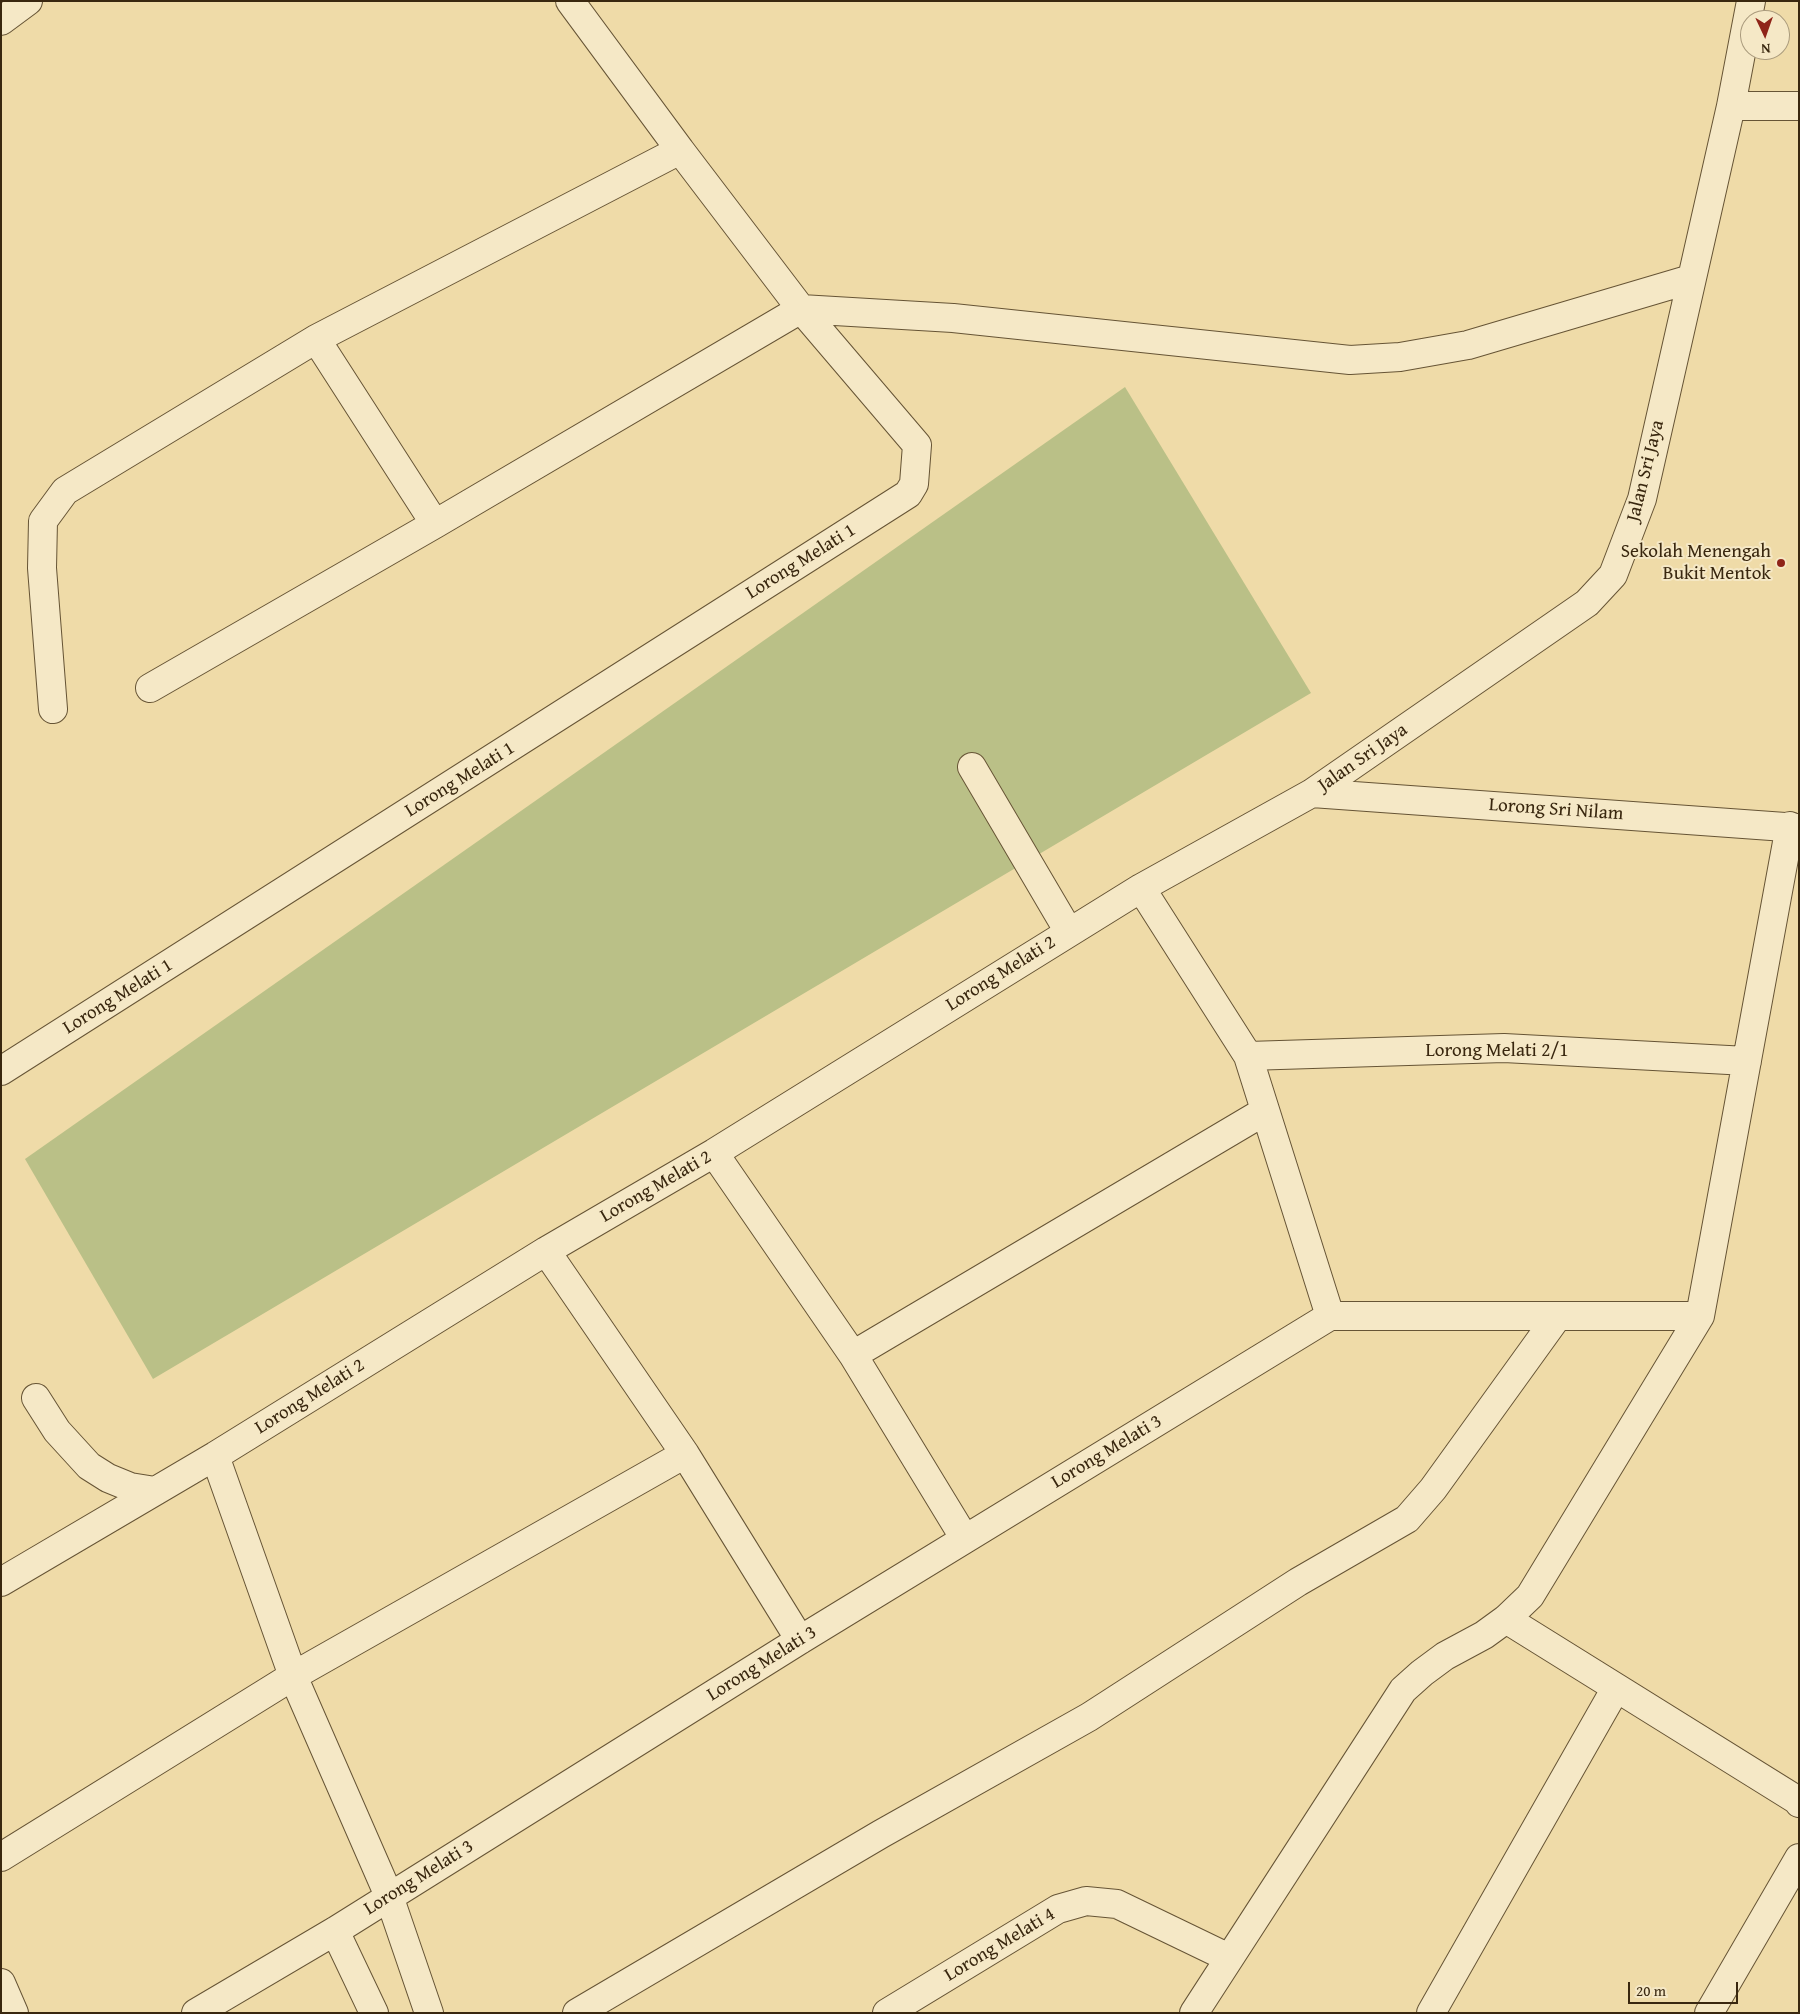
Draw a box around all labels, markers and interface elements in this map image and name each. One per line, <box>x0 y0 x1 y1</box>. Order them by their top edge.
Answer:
north arrow <box>1740 10 1790 60</box>
text: N <box>1761 39 1771 59</box>
street label: Jalan Sri Jaya <box>1622 418 1670 524</box>
street label: Lorong Melati 1 <box>742 519 860 605</box>
place label: Sekolah Menengah Bukit Mentok <box>1621 541 1771 585</box>
marker: Sekolah Menengah Bukit Mentok <box>1775 557 1787 569</box>
street label: Jalan Sri Jaya <box>1314 719 1412 797</box>
street label: Lorong Melati 1 <box>401 737 519 823</box>
street label: Lorong Sri Nilam <box>1488 794 1624 826</box>
street label: Lorong Melati 2 <box>942 931 1060 1017</box>
street label: Lorong Melati 1 <box>59 954 177 1040</box>
street label: Lorong Melati 2/1 <box>1426 1040 1568 1062</box>
street label: Lorong Melati 2 <box>596 1146 716 1228</box>
street label: Lorong Melati 2 <box>251 1354 369 1440</box>
street label: Lorong Melati 3 <box>1048 1410 1166 1494</box>
street label: Lorong Melati 3 <box>703 1621 821 1707</box>
street label: Lorong Melati 3 <box>360 1835 478 1921</box>
street label: Lorong Melati 4 <box>941 1903 1059 1987</box>
scale bar <box>1630 1972 1740 2004</box>
text: 20 m <box>1636 1980 1666 2001</box>

